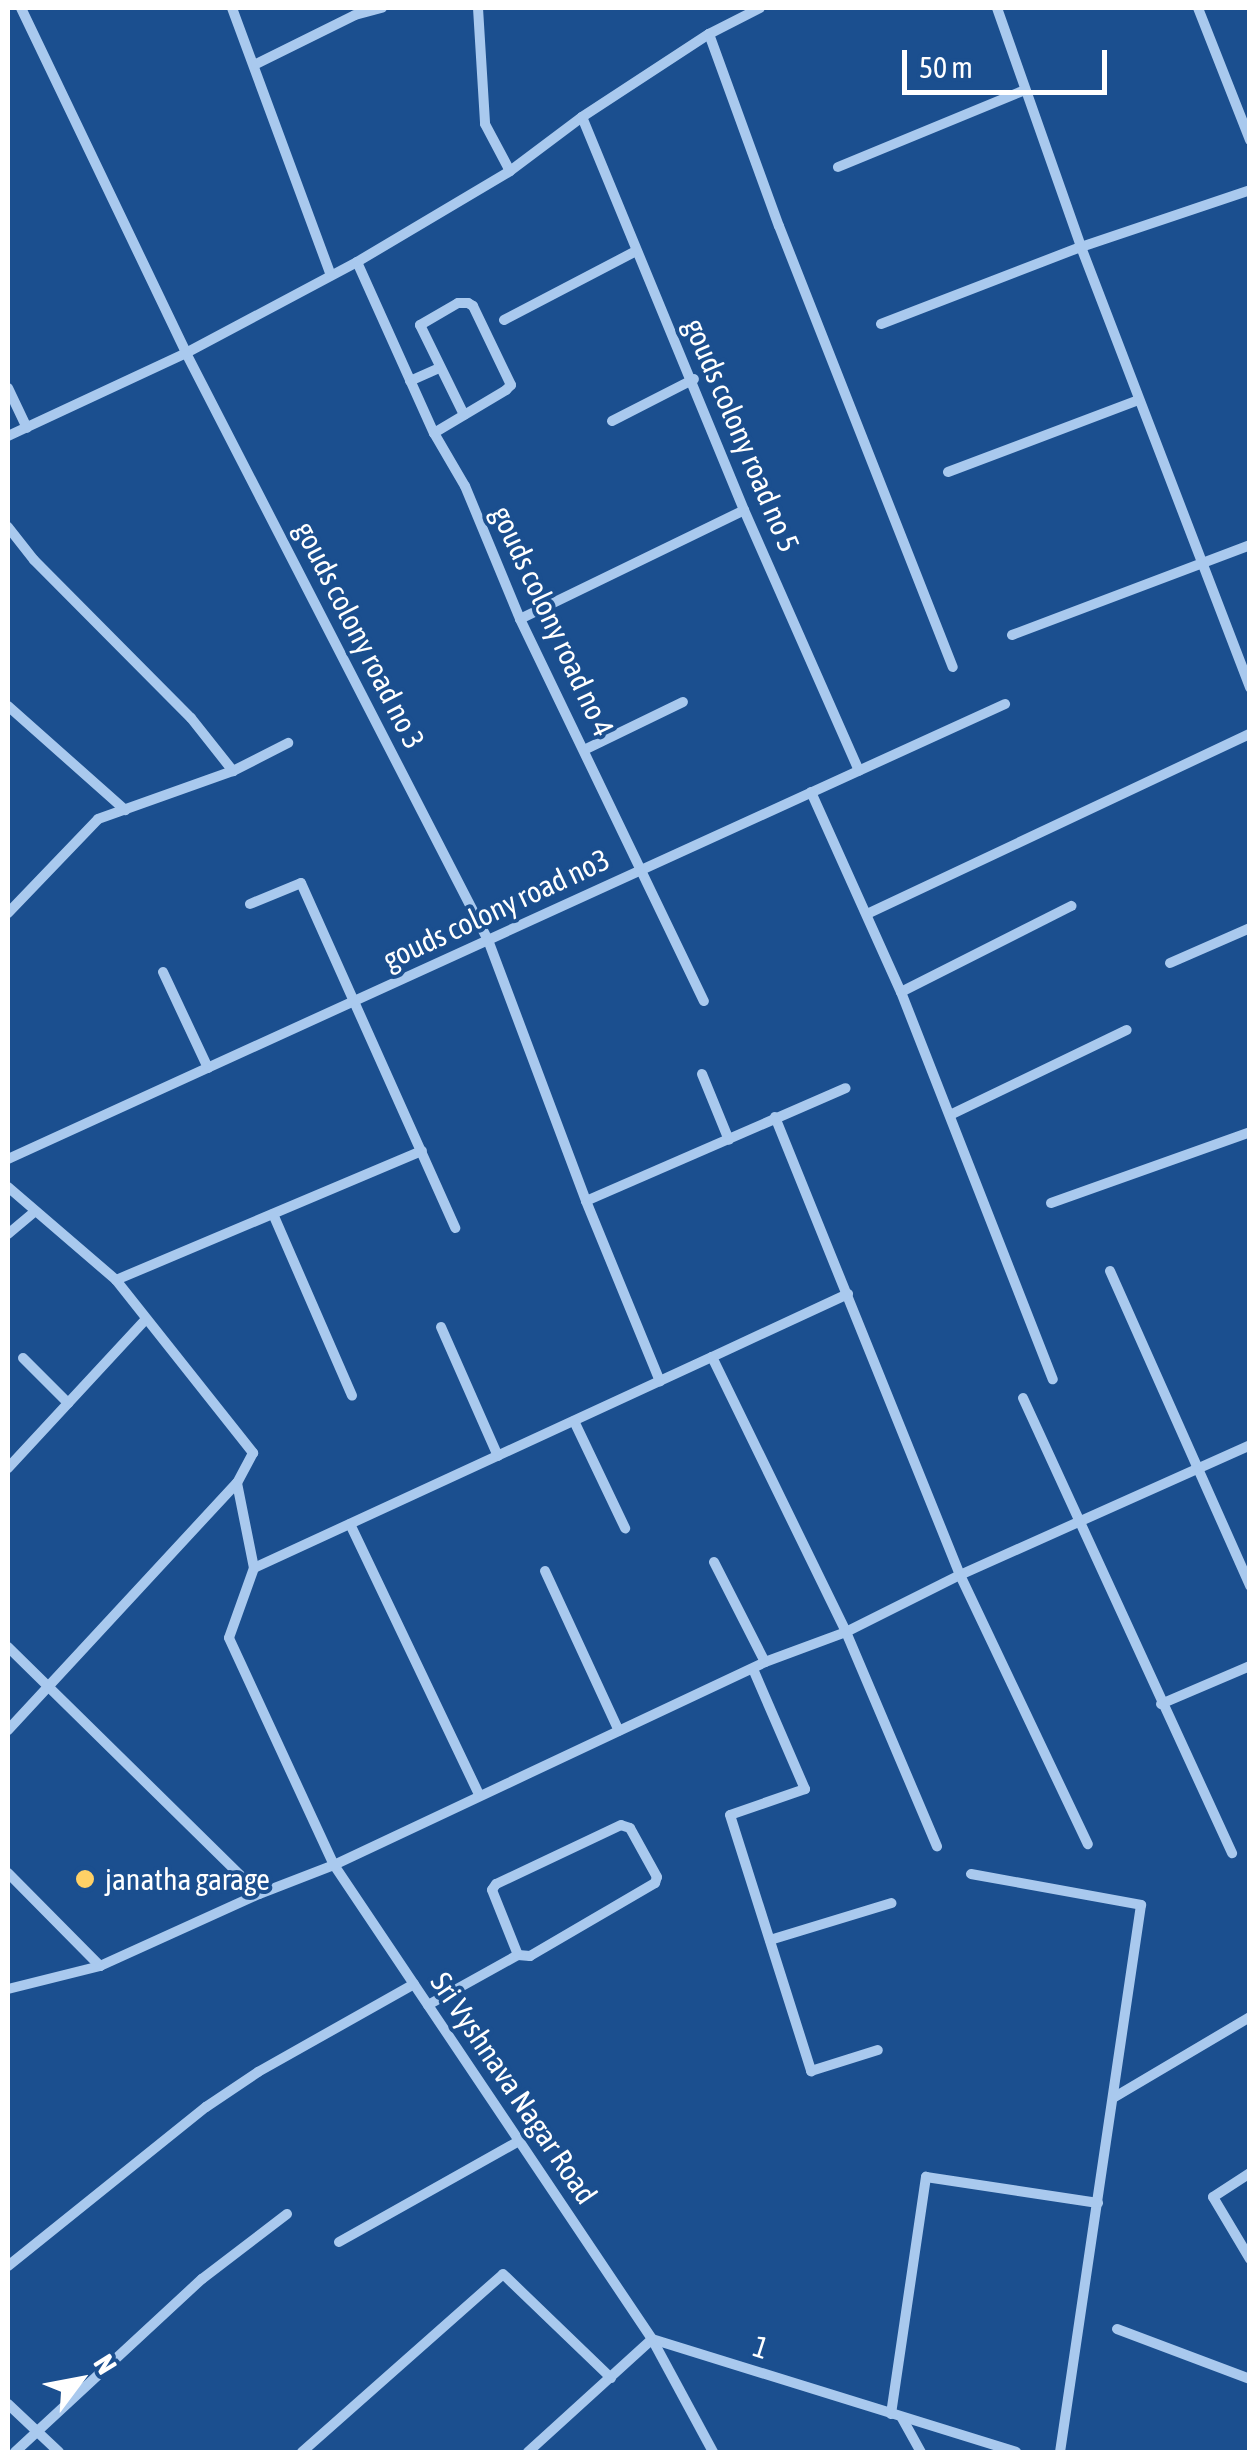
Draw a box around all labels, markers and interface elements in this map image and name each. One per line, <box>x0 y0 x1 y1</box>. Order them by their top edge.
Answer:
scale bar <box>907 30 1112 92</box>
text: 50 m <box>919 50 973 84</box>
street label: gouds colony road no 5 <box>677 313 807 557</box>
street label: gouds colony road no 4 <box>484 500 622 742</box>
street label: gouds colony road no 3 <box>287 516 433 754</box>
street label: gouds colony road no3 <box>377 841 615 977</box>
place label: janatha garage <box>105 1861 270 1897</box>
marker: janatha garage <box>74 1868 96 1890</box>
street label: Sri Vyshnava Nagar Road <box>423 1965 605 2211</box>
street label: 1 <box>749 2328 773 2366</box>
north arrow <box>30 2330 130 2430</box>
text: N <box>87 2349 123 2380</box>

